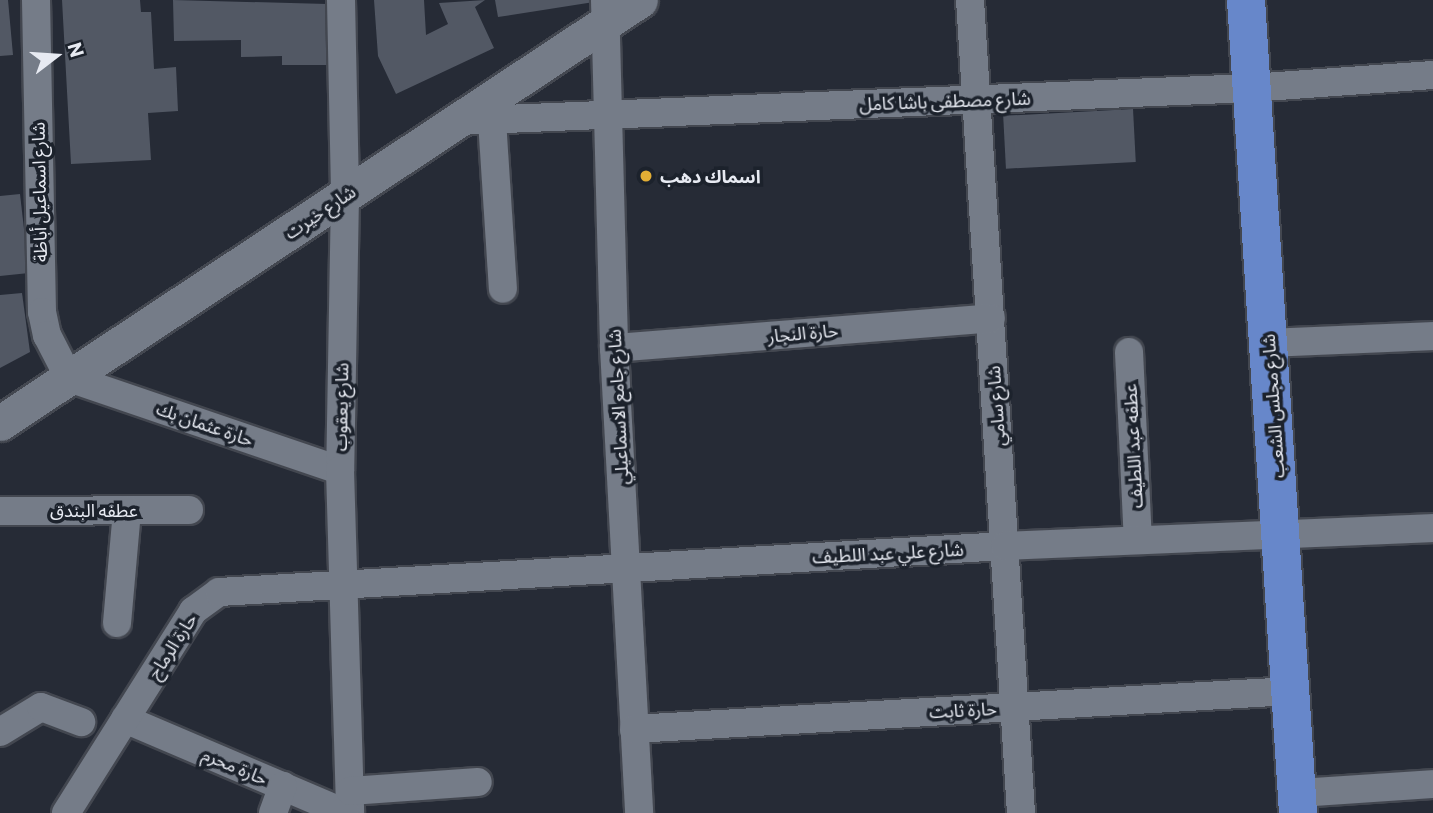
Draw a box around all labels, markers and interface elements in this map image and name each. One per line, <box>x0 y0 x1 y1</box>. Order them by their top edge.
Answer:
north arrow <box>21 21 91 91</box>
text: N <box>63 40 90 60</box>
street label: شارع مصطفى باشا كامل <box>859 87 1031 115</box>
street label: شارع اسماعيل أباظة <box>27 122 51 262</box>
place label: اسماك دهب <box>660 165 761 187</box>
marker: اسماك دهب <box>638 168 654 184</box>
street label: شارع خيرت <box>280 180 360 244</box>
street label: حارة النجار <box>767 319 839 347</box>
street label: شارع جامع الاسماعيلي <box>603 329 633 485</box>
street label: شارع مجلس الشعب <box>1257 333 1289 479</box>
street label: شارع يعقوب <box>329 363 353 451</box>
street label: شارع سامي <box>982 365 1010 447</box>
street label: عطفه عبد اللطيف <box>1119 383 1147 509</box>
street label: حارة عثمان بك <box>154 397 256 451</box>
street label: عطفه البندق <box>50 499 138 521</box>
street label: شارع علي عبد اللطيف <box>812 538 964 568</box>
street label: حارة الرماح <box>143 609 201 683</box>
street label: حارة ثابت <box>929 697 997 723</box>
street label: حارة محرم <box>199 743 271 789</box>

